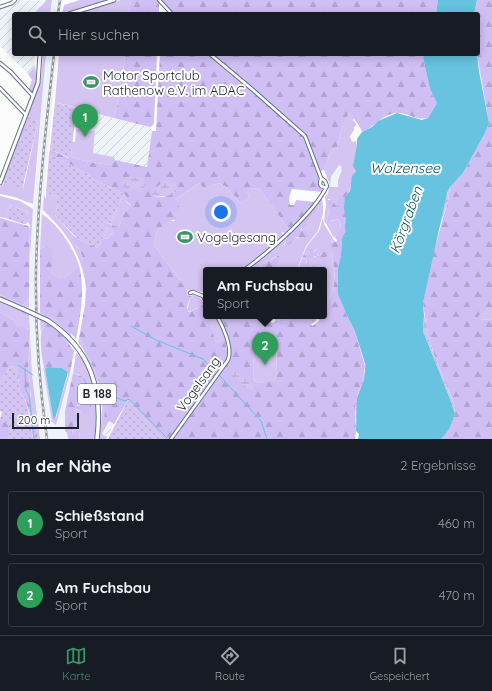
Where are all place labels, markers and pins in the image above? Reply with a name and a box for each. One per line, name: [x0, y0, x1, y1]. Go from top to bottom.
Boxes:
place label: Motor Sportclub Rathenow e.V. im ADAC: [103, 67, 245, 98]
sports icon: Motor Sportclub Rathenow e.V. im ADAC: [82, 73, 100, 91]
pin: 1: [72, 104, 98, 137]
sports icon: Vogelgesang: [176, 228, 194, 246]
place label: Vogelgesang: [197, 229, 276, 245]
pin: 2: [252, 332, 278, 365]

